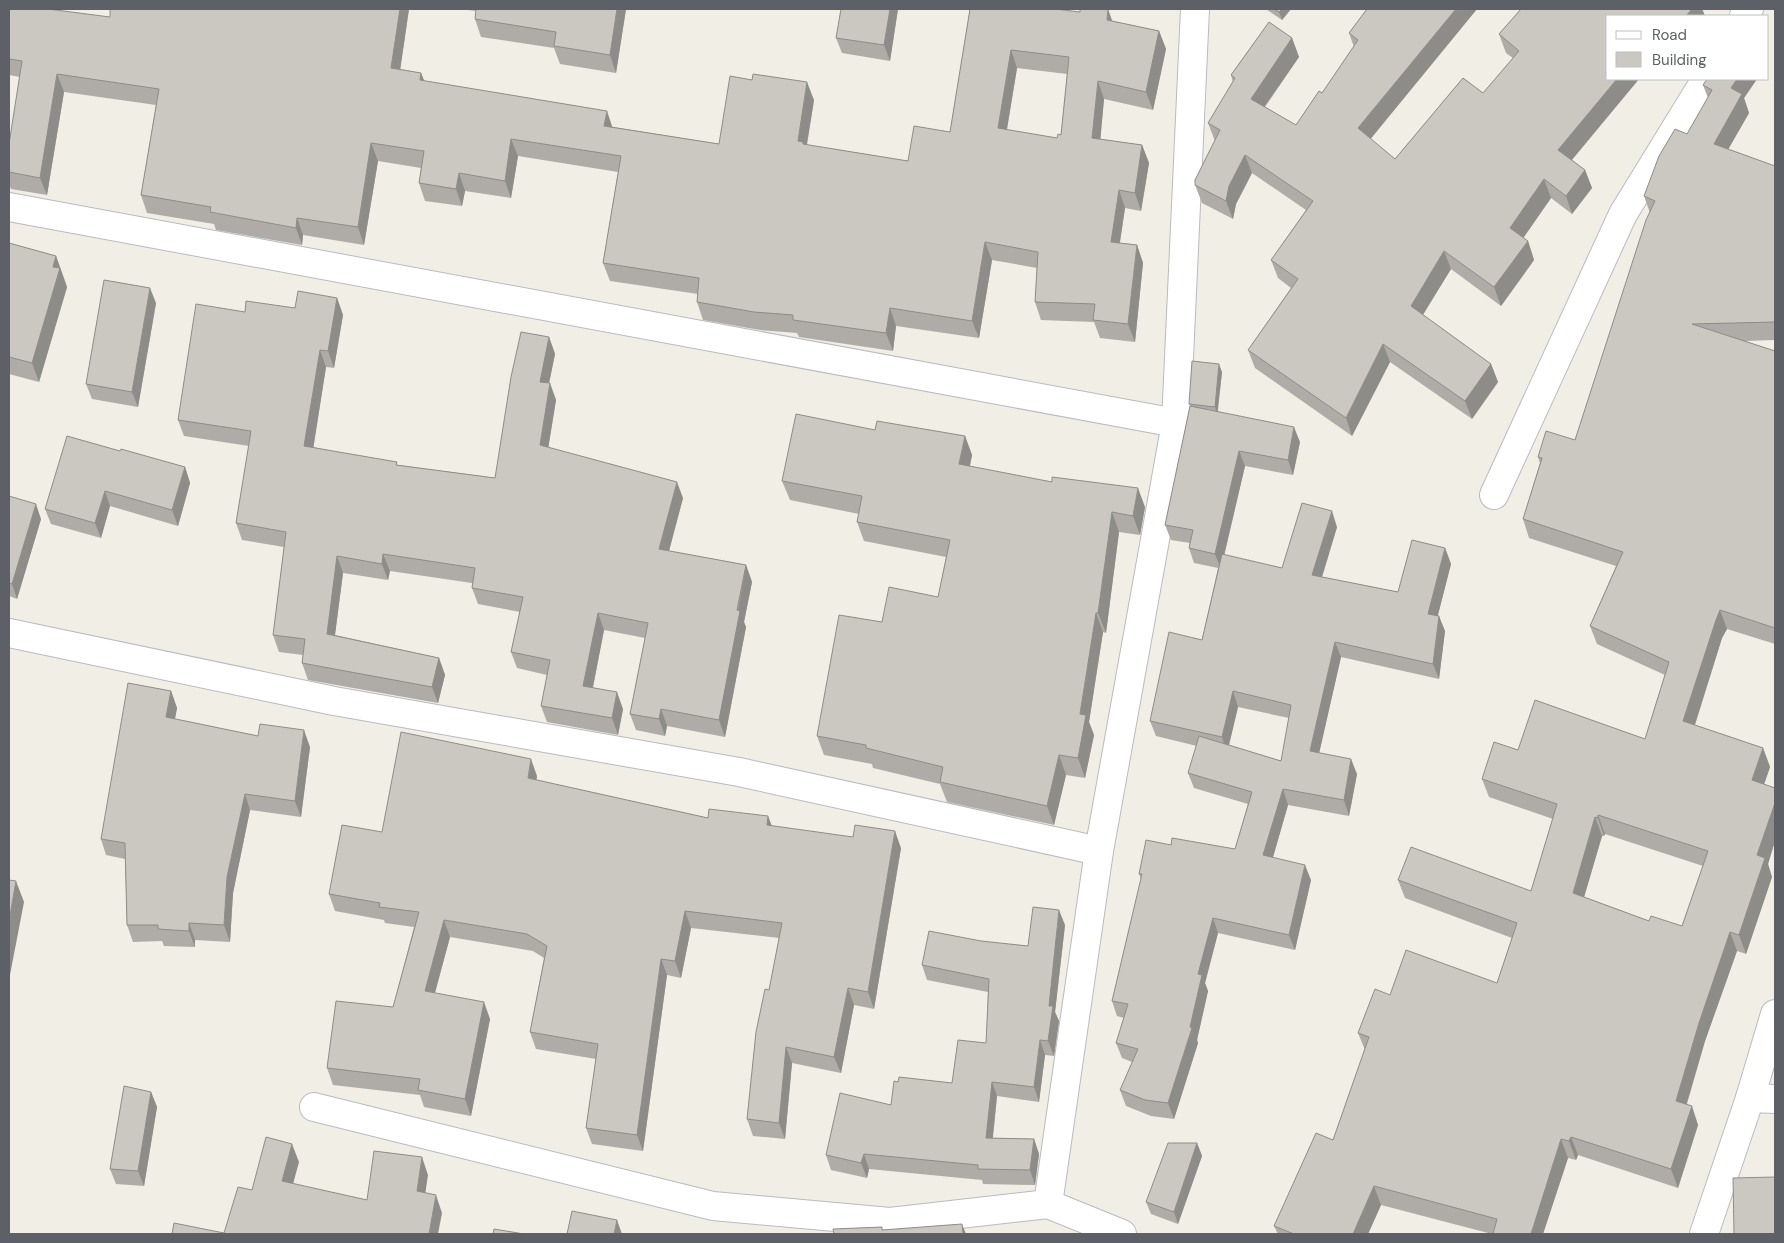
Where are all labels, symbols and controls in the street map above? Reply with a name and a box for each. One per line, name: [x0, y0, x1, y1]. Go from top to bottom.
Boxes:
legend: [1606, 15, 1769, 80]
text: Road: [1652, 25, 1687, 45]
text: Building: [1652, 50, 1707, 70]

